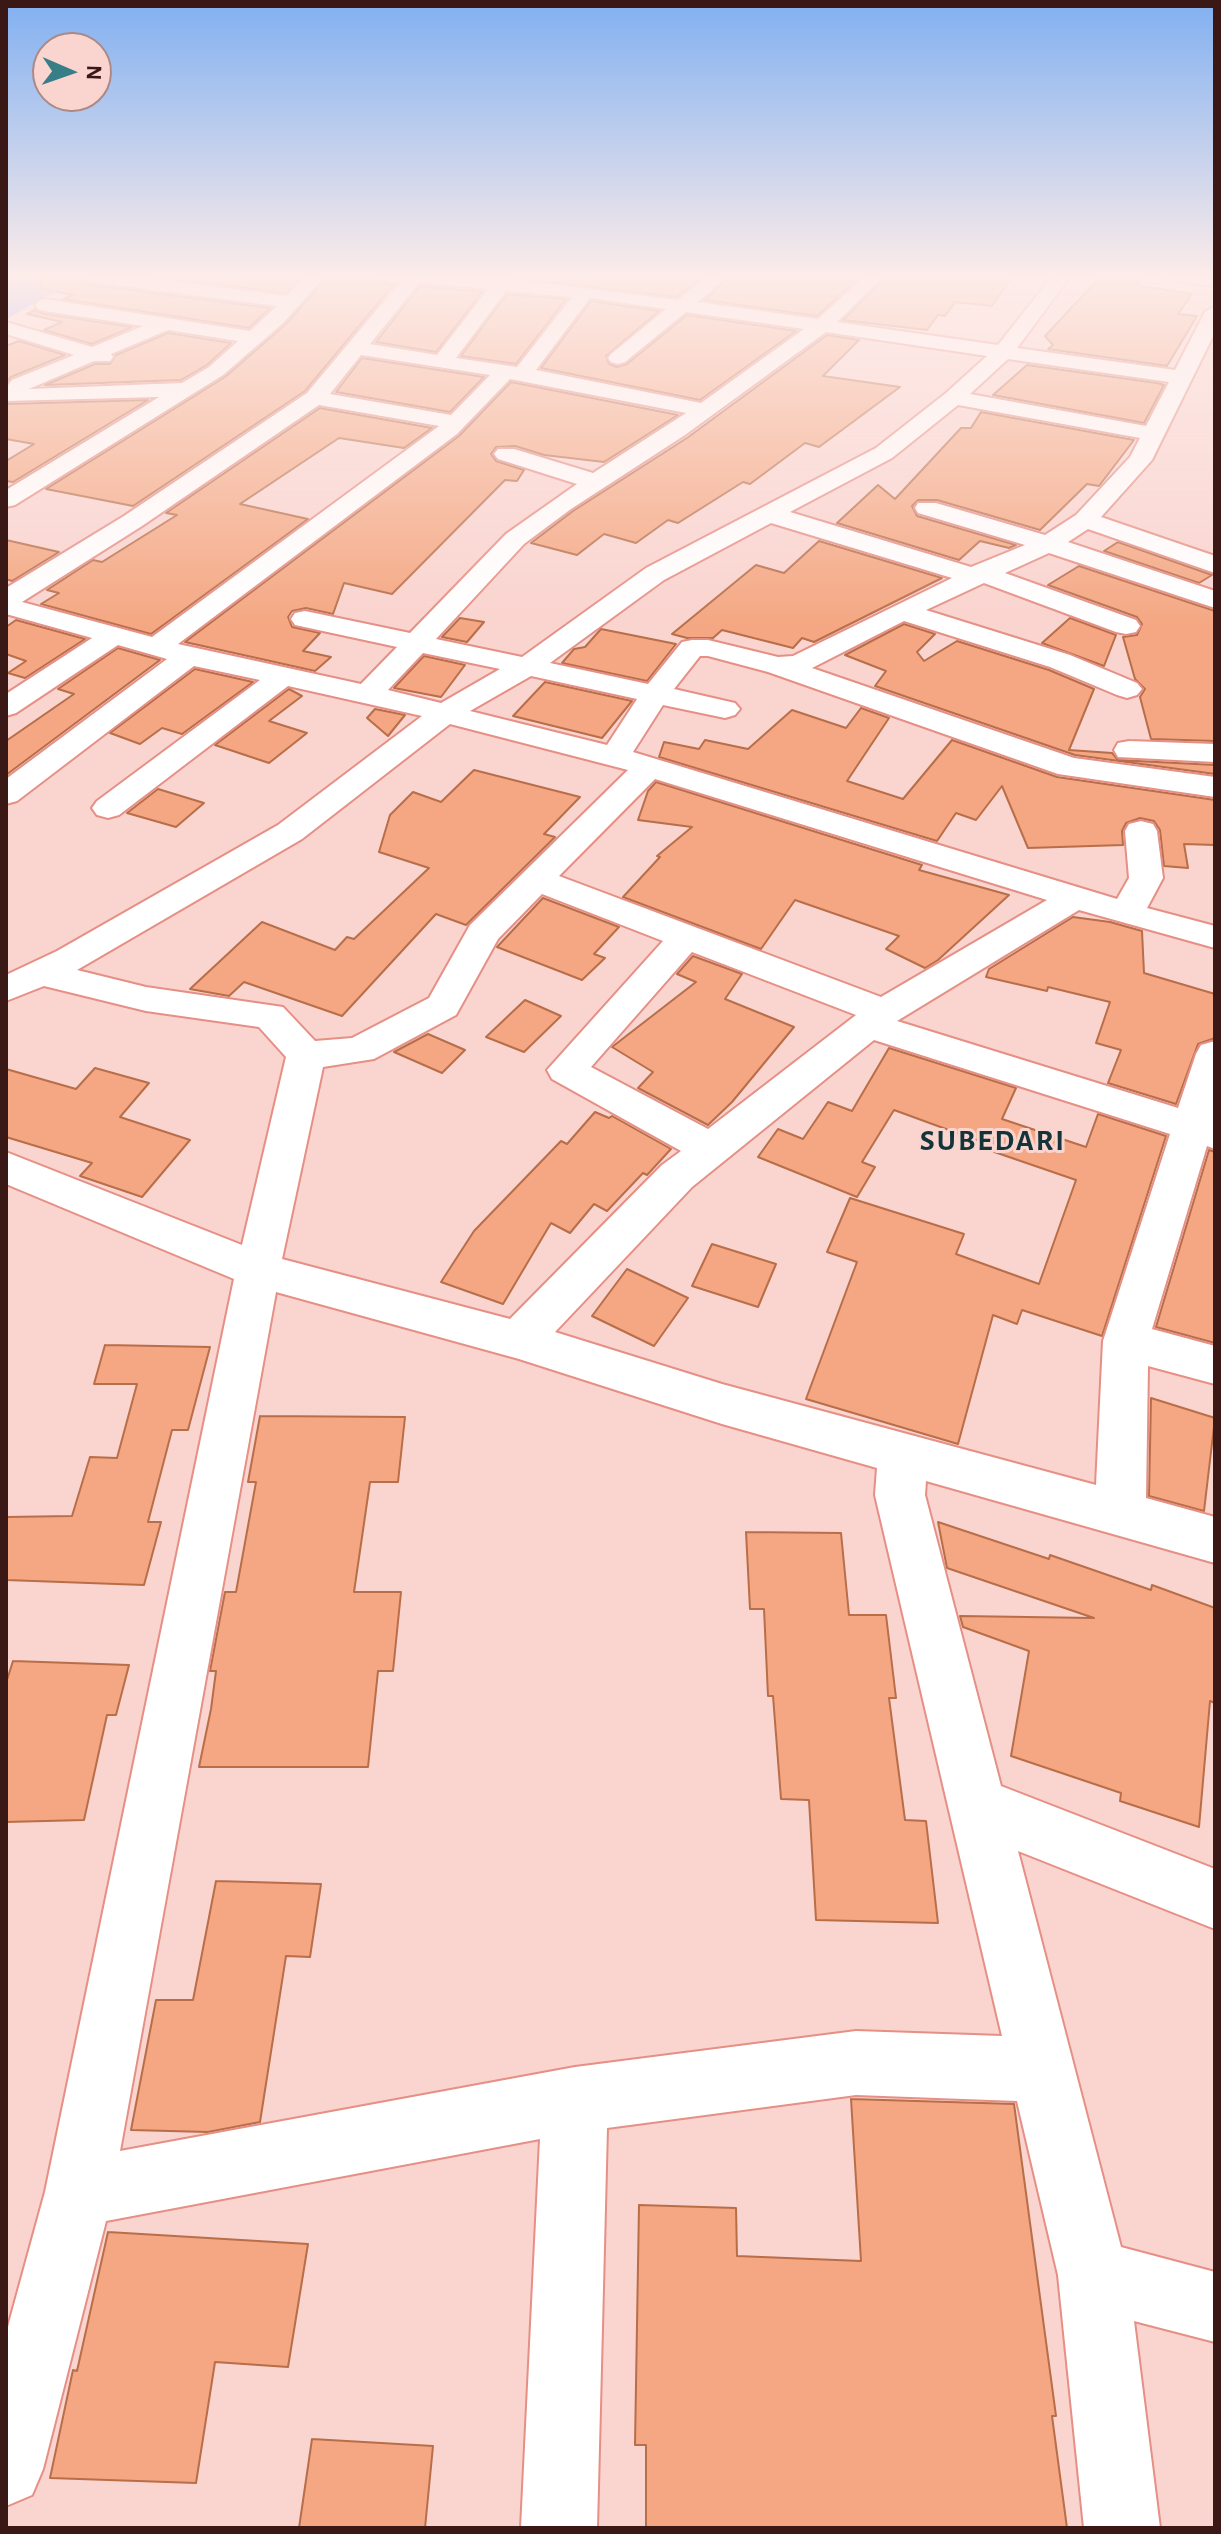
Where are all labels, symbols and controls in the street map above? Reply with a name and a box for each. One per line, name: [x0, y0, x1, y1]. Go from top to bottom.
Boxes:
north arrow: [32, 32, 112, 112]
text: N: [83, 65, 105, 81]
district label: SUBEDARI: [920, 1123, 1066, 1159]

